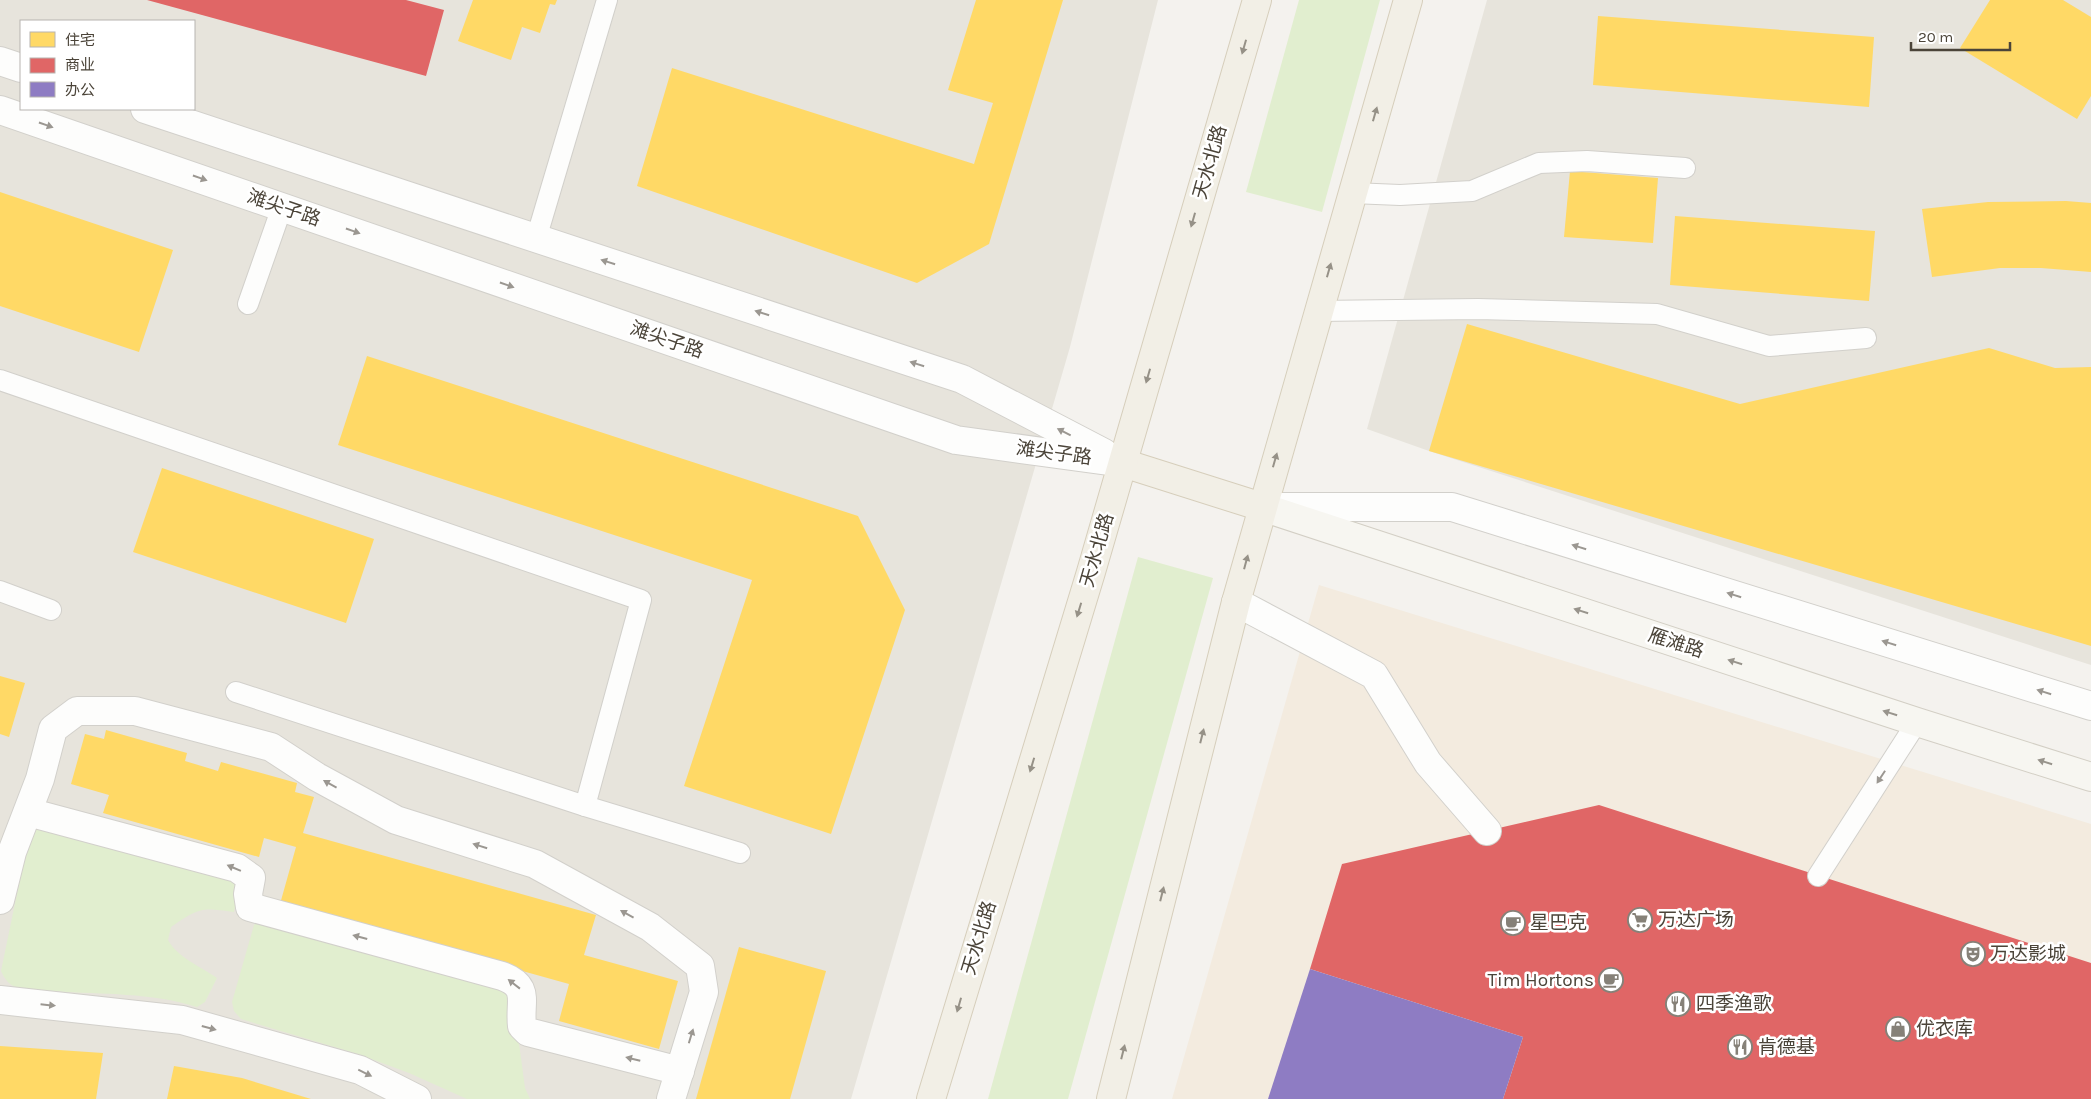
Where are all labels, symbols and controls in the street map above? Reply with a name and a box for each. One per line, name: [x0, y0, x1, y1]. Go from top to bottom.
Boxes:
legend: [20, 20, 195, 110]
scale bar: [1911, 20, 2010, 52]
text: 20 m: [1918, 28, 1953, 46]
text: 住宅: [65, 31, 95, 49]
one-way arrow: [1239, 39, 1247, 54]
text: 商业: [65, 56, 95, 74]
text: 办公: [65, 81, 95, 99]
one-way arrow: [1371, 106, 1379, 121]
one-way arrow: [39, 122, 54, 130]
street label: 天水北路: [1189, 122, 1231, 202]
one-way arrow: [192, 175, 207, 183]
street label: 滩尖子路: [244, 185, 324, 231]
one-way arrow: [1189, 212, 1197, 227]
one-way arrow: [346, 228, 361, 236]
one-way arrow: [600, 258, 615, 266]
one-way arrow: [1326, 262, 1334, 277]
one-way arrow: [500, 281, 515, 289]
one-way arrow: [755, 309, 770, 317]
street label: 滩尖子路: [627, 317, 707, 363]
one-way arrow: [909, 360, 924, 368]
one-way arrow: [1143, 368, 1151, 383]
one-way arrow: [1057, 428, 1071, 436]
street label: 滩尖子路: [1015, 437, 1093, 469]
one-way arrow: [1271, 452, 1279, 467]
street label: 天水北路: [1076, 510, 1118, 590]
one-way arrow: [1571, 542, 1586, 550]
one-way arrow: [1243, 555, 1251, 570]
one-way arrow: [1726, 591, 1741, 599]
one-way arrow: [1075, 603, 1083, 618]
one-way arrow: [1573, 607, 1588, 615]
street label: 雁滩路: [1645, 624, 1707, 662]
one-way arrow: [1882, 639, 1897, 647]
one-way arrow: [1728, 658, 1743, 665]
one-way arrow: [2037, 687, 2052, 695]
one-way arrow: [1882, 708, 1897, 716]
one-way arrow: [1198, 729, 1206, 744]
one-way arrow: [2037, 757, 2052, 765]
one-way arrow: [1027, 758, 1035, 773]
one-way arrow: [1876, 771, 1886, 784]
one-way arrow: [323, 780, 338, 788]
one-way arrow: [472, 842, 487, 850]
one-way arrow: [227, 864, 242, 872]
one-way arrow: [1158, 887, 1166, 902]
street label: 天水北路: [957, 898, 1001, 978]
supermarket icon: 万达广场: [1627, 907, 1653, 933]
one-way arrow: [620, 909, 633, 918]
place label: 万达广场: [1658, 909, 1734, 931]
cafe icon: 星巴克: [1500, 910, 1526, 936]
place label: 星巴克: [1530, 912, 1587, 934]
one-way arrow: [352, 933, 367, 941]
theatre icon: 万达影城: [1960, 941, 1986, 967]
place label: 万达影城: [1990, 943, 2066, 965]
cafe icon: Tim Hortons: [1598, 967, 1624, 993]
place label: Tim Hortons: [1488, 969, 1594, 991]
one-way arrow: [508, 978, 521, 989]
restaurant icon: 四季渔歌: [1665, 991, 1691, 1017]
place label: 四季渔歌: [1696, 993, 1772, 1015]
one-way arrow: [954, 997, 962, 1012]
one-way arrow: [41, 1001, 57, 1009]
shop icon: 优衣库: [1885, 1016, 1911, 1042]
place label: 优衣库: [1916, 1018, 1973, 1040]
one-way arrow: [202, 1024, 217, 1032]
one-way arrow: [687, 1028, 695, 1043]
restaurant icon: 肯德基: [1727, 1034, 1753, 1060]
place label: 肯德基: [1758, 1036, 1815, 1058]
one-way arrow: [1119, 1044, 1127, 1059]
one-way arrow: [625, 1055, 640, 1063]
one-way arrow: [358, 1069, 372, 1077]

